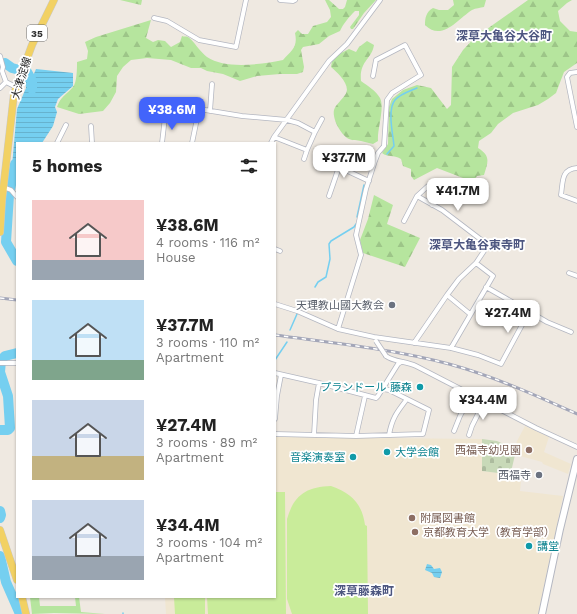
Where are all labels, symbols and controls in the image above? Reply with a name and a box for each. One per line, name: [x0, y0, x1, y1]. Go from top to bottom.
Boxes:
road number: 35: [27, 25, 47, 41]
district label: 深草大亀谷大谷町: [456, 29, 552, 43]
street label: 大津淀線: [9, 55, 34, 101]
pin: ¥38.6M: [139, 97, 205, 131]
text: ¥38.6M: [148, 102, 196, 117]
pin: ¥37.7M: [311, 145, 377, 179]
text: ¥37.7M: [322, 150, 366, 165]
icon: filters: [238, 155, 260, 177]
text: 5 homes: [32, 156, 102, 176]
pin: ¥41.7M: [425, 178, 491, 212]
text: ¥41.7M: [436, 183, 480, 198]
text: ¥38.6M: [156, 215, 219, 235]
icon: home: [64, 216, 112, 264]
text: 4 rooms · 116 m²: [156, 235, 259, 250]
district label: 深草大亀谷東寺町: [429, 238, 525, 252]
text: House: [156, 250, 196, 265]
place label: 天理教山國大教会: [296, 299, 384, 312]
marker: 天理教山國大教会: [387, 300, 397, 310]
pin: ¥27.4M: [475, 300, 541, 334]
text: ¥27.4M: [485, 305, 531, 320]
text: ¥37.7M: [156, 315, 214, 335]
icon: home: [64, 316, 112, 364]
text: 3 rooms · 110 m²: [156, 335, 259, 350]
text: Apartment: [156, 350, 224, 365]
place label: プランドール 藤森: [320, 381, 412, 394]
marker: プランドール 藤森: [415, 382, 425, 392]
pin: ¥34.4M: [450, 387, 516, 421]
text: ¥34.4M: [459, 392, 507, 407]
text: ¥27.4M: [156, 415, 217, 435]
icon: home: [64, 416, 112, 464]
text: 3 rooms · 89 m²: [156, 435, 257, 450]
place label: 西福寺幼児園: [455, 444, 521, 457]
marker: 西福寺幼児園: [524, 445, 534, 455]
place label: 大学会館: [395, 446, 439, 459]
marker: 大学会館: [382, 447, 392, 457]
text: Apartment: [156, 450, 224, 465]
place label: 音楽演奏室: [290, 451, 345, 464]
marker: 音楽演奏室: [348, 452, 358, 462]
place label: 西福寺: [498, 469, 531, 482]
marker: 西福寺: [534, 470, 544, 480]
place label: 附属図書館: [420, 512, 475, 525]
marker: 附属図書館: [407, 513, 417, 523]
text: ¥34.4M: [156, 515, 220, 535]
icon: home: [64, 516, 112, 564]
place label: 京都教育大学（教育学部）: [423, 526, 555, 539]
marker: 京都教育大学（教育学部）: [410, 527, 420, 537]
text: 3 rooms · 104 m²: [156, 535, 262, 550]
place label: 講堂: [537, 540, 559, 553]
marker: 講堂: [524, 541, 534, 551]
text: Apartment: [156, 550, 224, 565]
district label: 深草藤森町: [334, 584, 394, 598]

